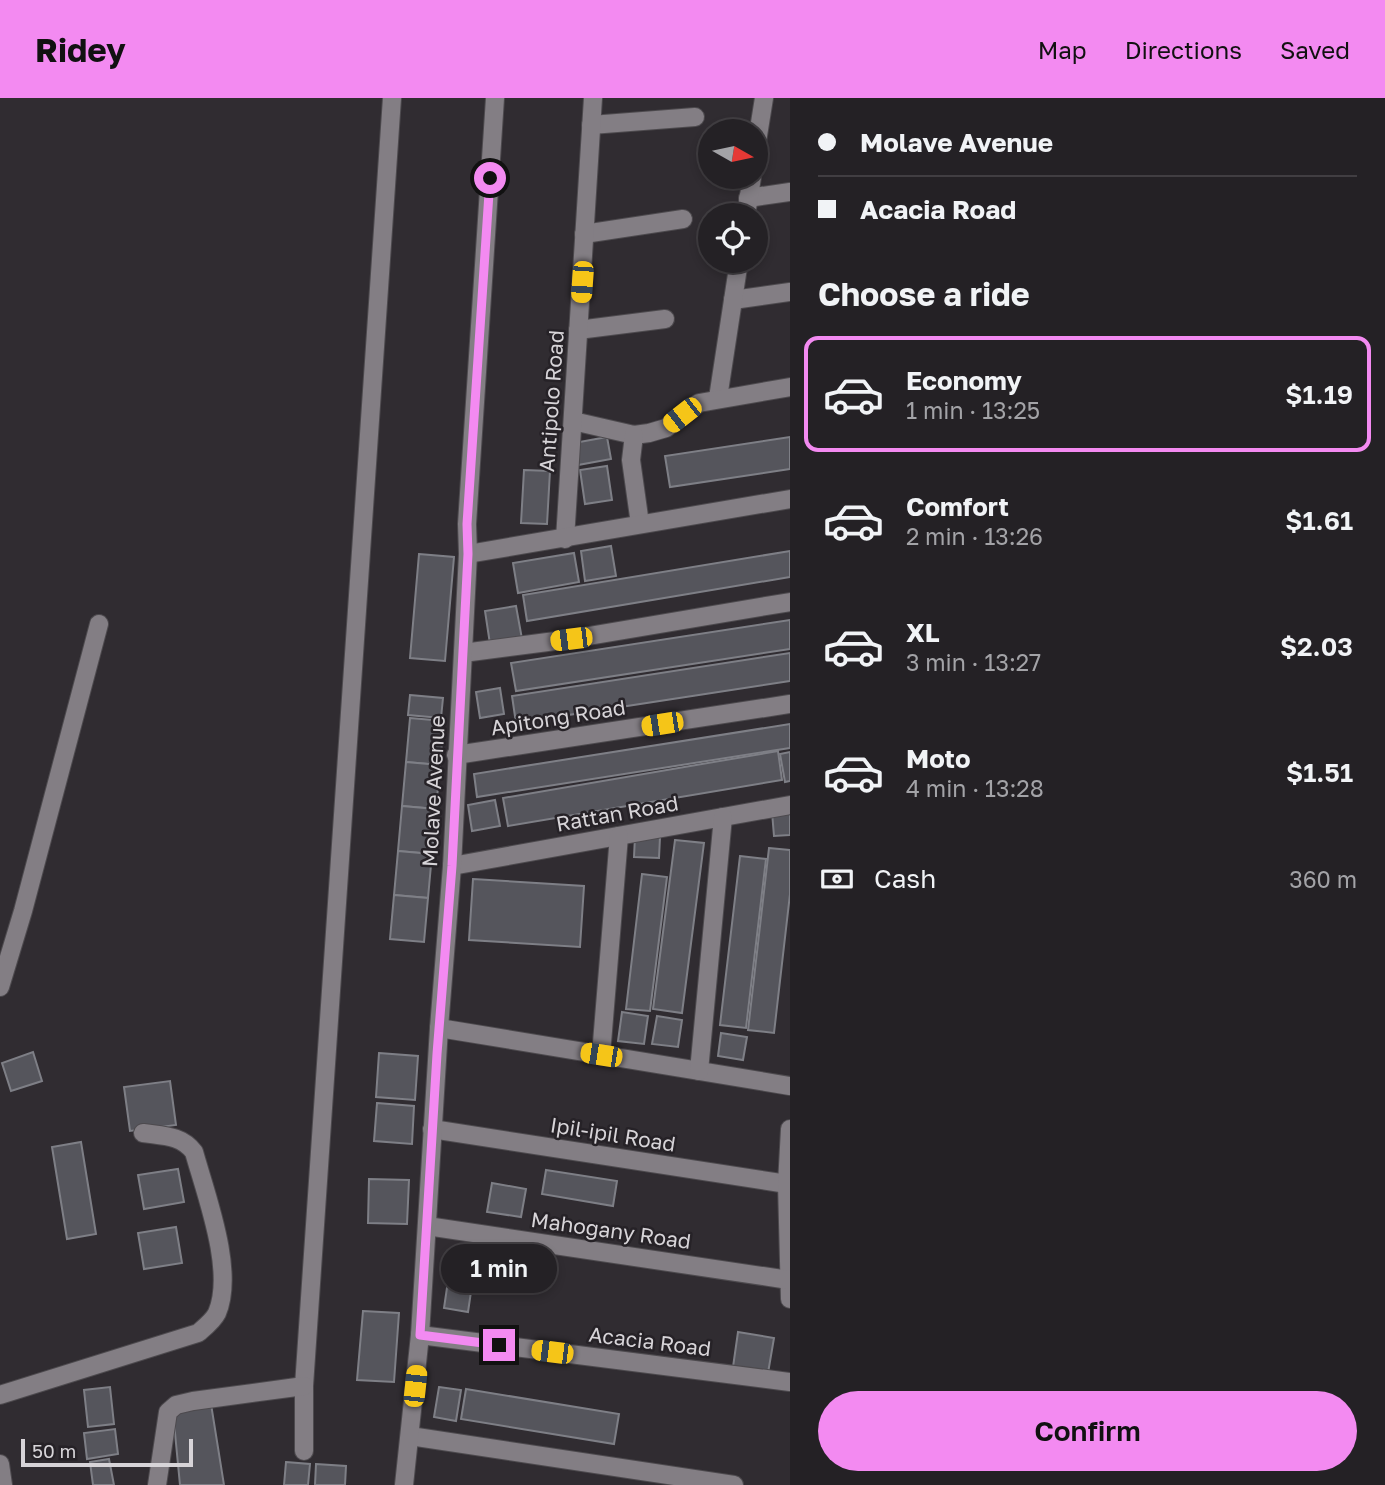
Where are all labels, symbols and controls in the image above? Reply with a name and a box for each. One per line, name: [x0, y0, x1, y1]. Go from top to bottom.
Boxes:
text: Ridey: [35, 30, 126, 69]
text: Map: [1038, 35, 1087, 64]
text: Directions: [1125, 35, 1242, 64]
text: Saved: [1280, 35, 1350, 64]
north arrow: [698, 119, 768, 189]
map controls: [698, 119, 768, 273]
text: Molave Avenue: [860, 127, 1053, 158]
route start: [474, 162, 506, 194]
text: Acacia Road: [860, 194, 1016, 225]
button: locate: [698, 203, 768, 273]
car: [571, 260, 594, 304]
text: Choose a ride: [818, 275, 1030, 313]
street label: Antipolo Road: [533, 329, 569, 473]
icon: car: [822, 363, 885, 426]
text: Economy: [906, 365, 1022, 396]
text: $1.19: [1285, 379, 1353, 410]
car: [659, 394, 706, 436]
text: 1 min · 13:25: [906, 396, 1040, 424]
icon: car: [822, 489, 885, 552]
text: Comfort: [906, 491, 1009, 522]
text: $1.61: [1285, 505, 1353, 536]
text: 2 min · 13:26: [906, 522, 1043, 550]
icon: car: [822, 615, 885, 678]
text: XL: [906, 617, 940, 648]
car: [549, 626, 594, 652]
text: $2.03: [1280, 631, 1353, 662]
text: 3 min · 13:27: [906, 648, 1041, 676]
street label: Apitong Road: [489, 694, 627, 740]
car: [640, 710, 685, 738]
street label: Molave Avenue: [416, 715, 450, 867]
icon: car: [822, 741, 885, 804]
text: Moto: [906, 743, 971, 774]
text: $1.51: [1286, 757, 1353, 788]
text: 4 min · 13:28: [906, 774, 1044, 802]
street label: Rattan Road: [554, 789, 680, 837]
icon: cash: [818, 860, 856, 898]
text: Cash: [874, 863, 936, 894]
text: 360 m: [1289, 865, 1357, 893]
car: [579, 1041, 624, 1069]
street label: Ipil-ipil Road: [548, 1111, 678, 1157]
street label: Mahogany Road: [529, 1206, 693, 1254]
callout: 1 min: [441, 1244, 557, 1292]
text: 1 min: [470, 1254, 528, 1282]
street label: Acacia Road: [587, 1321, 713, 1361]
route end: [483, 1329, 515, 1361]
car: [530, 1339, 575, 1365]
car: [403, 1364, 428, 1408]
button: Confirm: [818, 1391, 1357, 1471]
scale bar: [21, 1436, 192, 1468]
text: 50 m: [32, 1439, 76, 1462]

